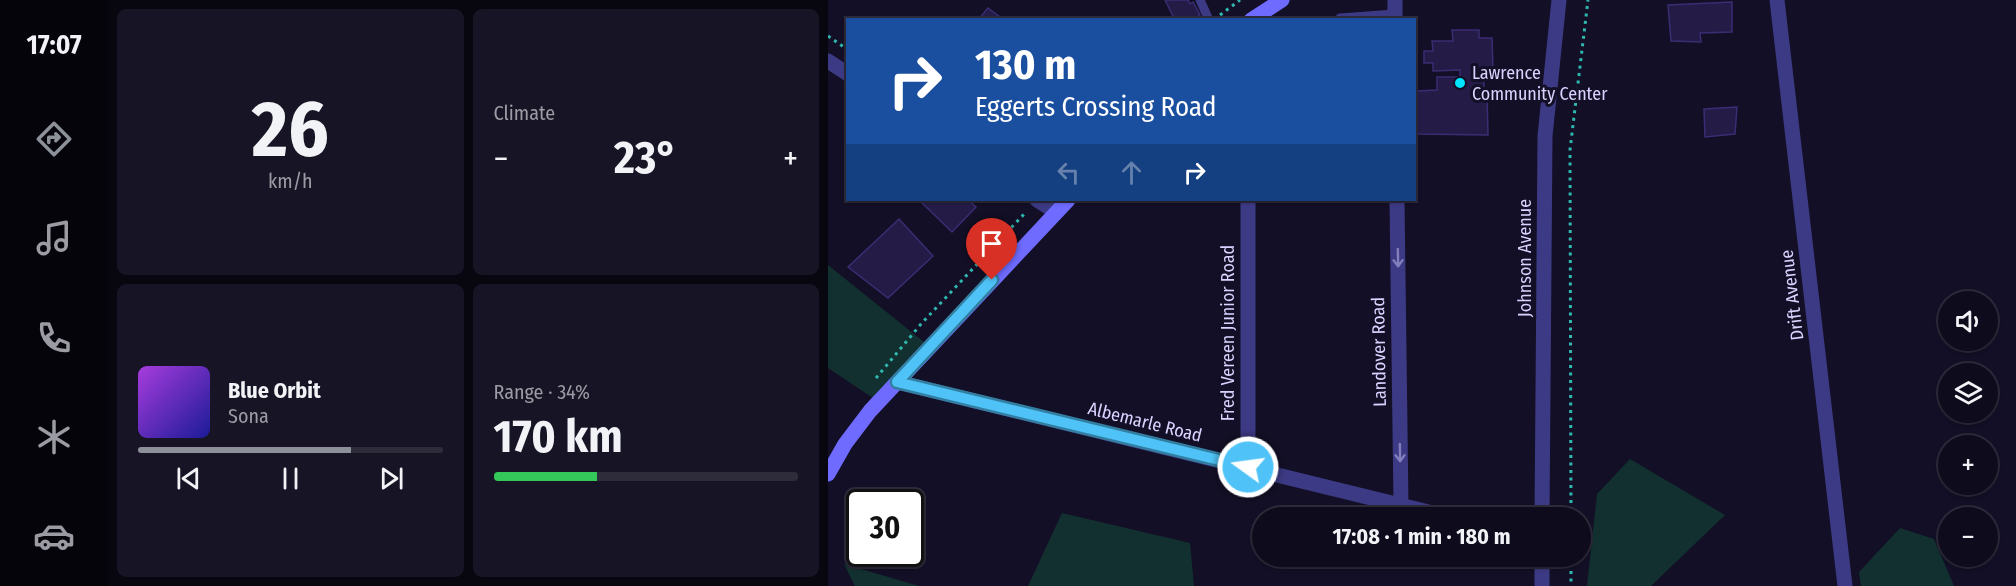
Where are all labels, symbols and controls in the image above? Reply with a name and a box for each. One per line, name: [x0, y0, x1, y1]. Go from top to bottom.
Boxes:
text: 17:07: [27, 29, 81, 61]
text: 130 m: [975, 40, 1076, 90]
icon: right: [876, 42, 954, 120]
place label: Lawrence Community Center: [1472, 62, 1608, 105]
marker: Lawrence Community Center: [1453, 76, 1467, 90]
text: 26: [252, 83, 329, 177]
text: Eggerts Crossing Road: [975, 91, 1217, 123]
text: Climate: [494, 101, 555, 125]
icon: directions: [33, 118, 75, 160]
text: 23°: [614, 131, 677, 185]
text: −: [494, 139, 508, 179]
text: +: [783, 139, 798, 179]
icon: left: [1052, 156, 1085, 189]
icon: ahead: [1115, 156, 1148, 189]
icon: right: [1178, 156, 1211, 189]
text: km/h: [268, 169, 313, 193]
street label: Johnson Avenue: [1514, 199, 1536, 317]
icon: music: [33, 217, 75, 259]
pin: [966, 218, 1017, 280]
icon: arrive: [975, 227, 1008, 260]
street label: Fred Vereen Junior Road: [1217, 245, 1239, 421]
one-way arrow: [1392, 247, 1404, 267]
street label: Drift Avenue: [1776, 248, 1808, 342]
map controls: [1938, 291, 1998, 567]
button: sound: [1938, 291, 1998, 351]
street label: Landover Road: [1367, 297, 1391, 407]
icon: phone: [33, 317, 75, 359]
button: layers: [1938, 363, 1998, 423]
text: Blue Orbit: [228, 377, 321, 404]
text: Range · 34%: [494, 380, 590, 404]
street label: Albemarle Road: [1086, 397, 1204, 447]
text: Sona: [228, 404, 269, 428]
text: 170 km: [494, 410, 622, 464]
icon: climate: [33, 416, 75, 458]
position arrow: [1216, 435, 1280, 499]
button: +: [1938, 435, 1998, 495]
one-way arrow: [1394, 442, 1406, 462]
icon: previous: [172, 462, 205, 495]
icon: pause: [274, 462, 307, 495]
icon: next: [375, 462, 408, 495]
speed limit sign: 30: [846, 489, 924, 567]
button: −: [1938, 507, 1998, 567]
icon: car: [33, 515, 75, 557]
text: 17:08 · 1 min · 180 m: [1333, 523, 1510, 550]

